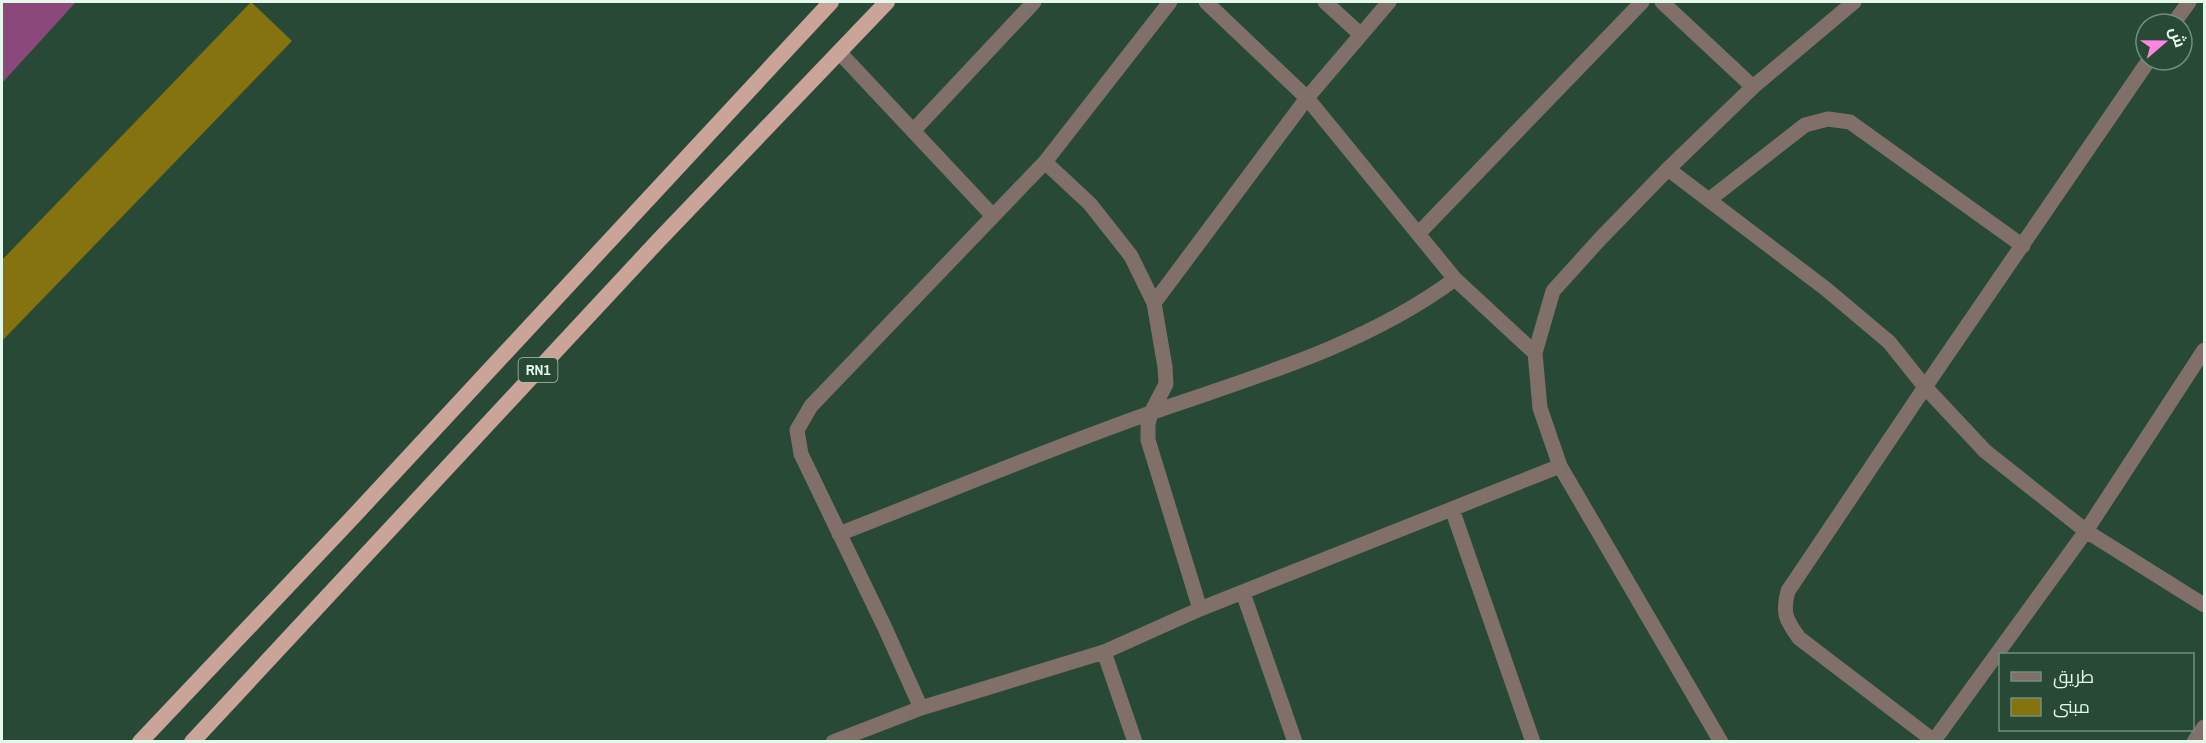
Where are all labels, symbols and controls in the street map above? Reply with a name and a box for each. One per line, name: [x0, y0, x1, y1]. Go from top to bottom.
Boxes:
north arrow: [2134, 12, 2194, 72]
text: ش: [2164, 23, 2192, 50]
road number: RN1: [518, 358, 558, 382]
legend: [1999, 653, 2194, 731]
text: طريق: [2053, 664, 2094, 689]
text: مبنى: [2053, 694, 2090, 719]

